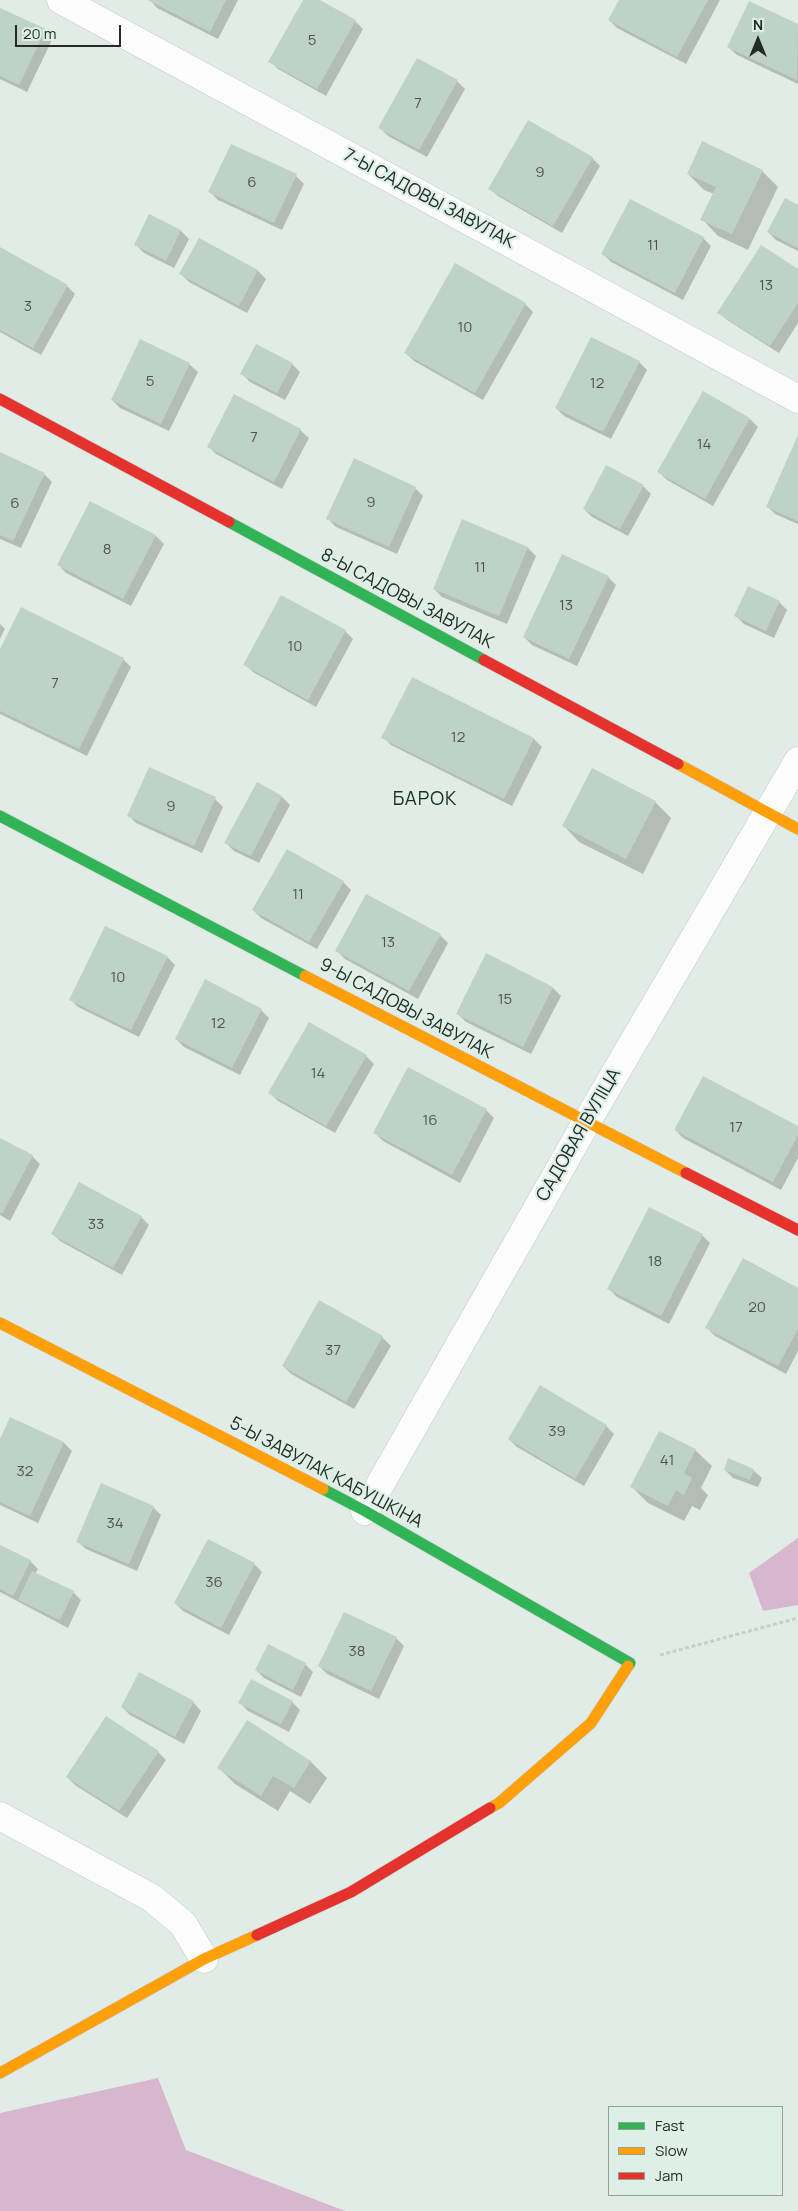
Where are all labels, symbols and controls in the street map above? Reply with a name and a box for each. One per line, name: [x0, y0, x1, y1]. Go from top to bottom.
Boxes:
scale bar: [18, 15, 124, 47]
north arrow: [733, 15, 783, 65]
text: N: [753, 15, 763, 34]
text: 20 m: [23, 23, 56, 44]
house number: 5: [308, 32, 316, 50]
house number: 7: [414, 95, 422, 113]
street label: 7-Ы САДОВЫ ЗАВУЛАК: [340, 145, 518, 253]
house number: 9: [535, 164, 545, 182]
house number: 6: [247, 174, 257, 192]
house number: 11: [647, 237, 659, 255]
house number: 13: [759, 277, 773, 295]
house number: 3: [24, 298, 32, 316]
house number: 10: [458, 319, 472, 337]
house number: 5: [146, 373, 154, 391]
house number: 12: [590, 375, 604, 393]
house number: 7: [250, 429, 258, 447]
house number: 14: [697, 436, 711, 454]
house number: 9: [366, 494, 376, 512]
house number: 6: [10, 495, 20, 513]
house number: 8: [103, 541, 111, 559]
street label: 8-Ы САДОВЫ ЗАВУЛАК: [317, 544, 497, 654]
house number: 11: [474, 559, 486, 577]
house number: 13: [559, 597, 573, 615]
house number: 10: [288, 638, 302, 656]
house number: 7: [51, 675, 59, 693]
house number: 12: [451, 729, 465, 747]
district label: БАРОК: [392, 789, 458, 811]
house number: 9: [166, 798, 176, 816]
house number: 11: [292, 886, 304, 904]
house number: 13: [381, 934, 395, 952]
street label: 9-Ы САДОВЫ ЗАВУЛАК: [316, 954, 496, 1064]
house number: 10: [111, 969, 125, 987]
house number: 15: [498, 991, 512, 1009]
house number: 12: [211, 1015, 225, 1033]
house number: 14: [311, 1065, 325, 1083]
street label: САДОВАЯ ВУЛІЦА: [532, 1065, 626, 1205]
house number: 16: [422, 1112, 438, 1130]
house number: 17: [729, 1119, 743, 1137]
house number: 33: [88, 1216, 104, 1234]
house number: 18: [648, 1253, 662, 1271]
house number: 20: [748, 1299, 766, 1317]
house number: 37: [325, 1342, 341, 1360]
street label: 5-Ы ЗАВУЛАК КАБУШКІНА: [226, 1413, 426, 1533]
house number: 39: [548, 1423, 566, 1441]
house number: 41: [660, 1452, 674, 1470]
house number: 32: [17, 1463, 33, 1481]
house number: 34: [106, 1515, 124, 1533]
house number: 36: [205, 1574, 223, 1592]
house number: 38: [348, 1643, 366, 1661]
legend: [608, 2106, 783, 2196]
text: Fast: [655, 2115, 684, 2136]
text: Slow: [655, 2140, 688, 2161]
text: Jam: [655, 2165, 683, 2186]

